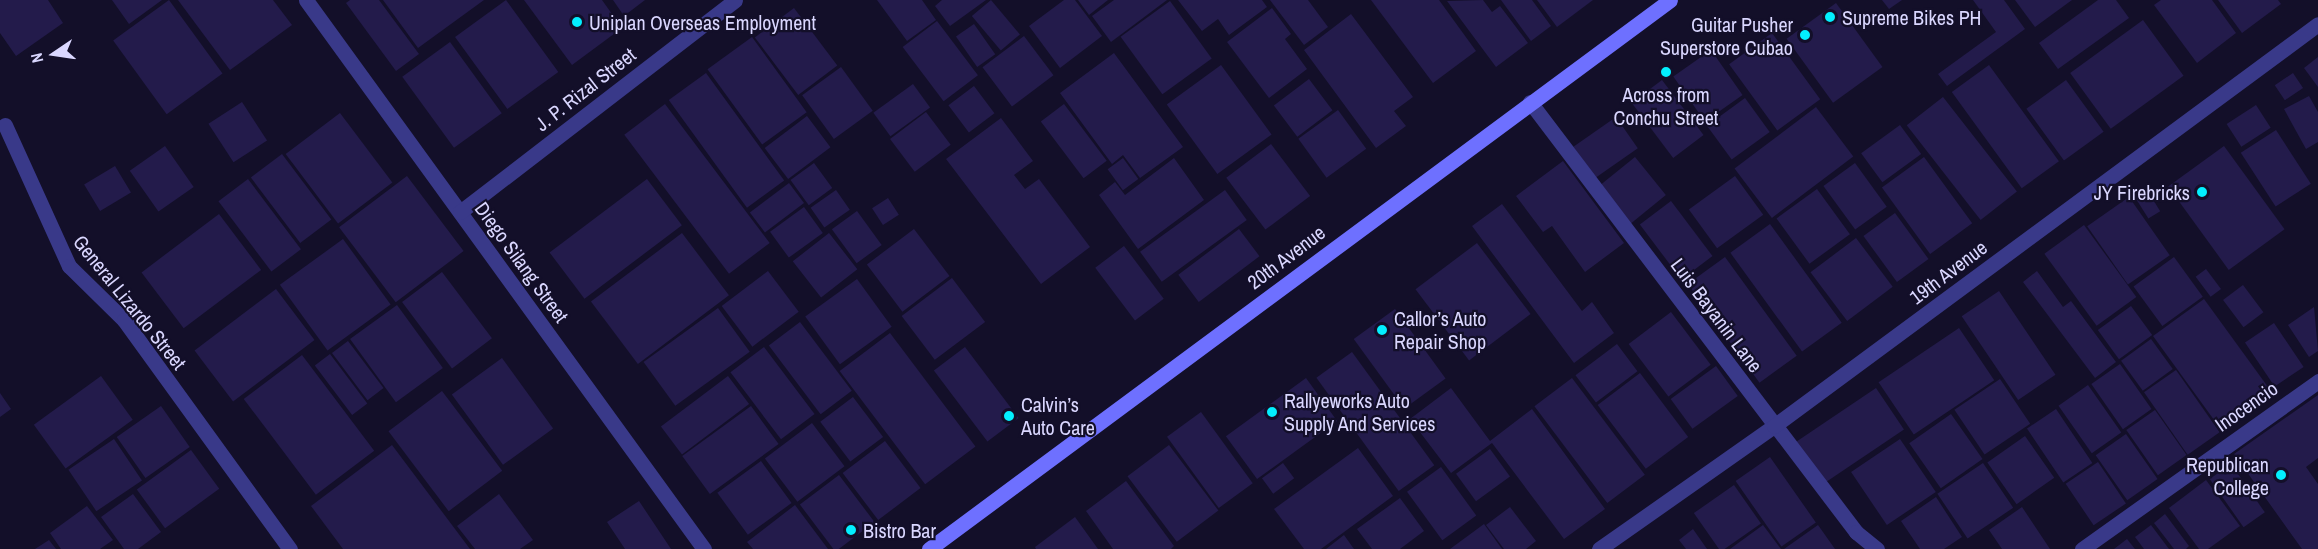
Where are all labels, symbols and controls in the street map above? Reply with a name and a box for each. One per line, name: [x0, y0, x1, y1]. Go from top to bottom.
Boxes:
place label: Supreme Bikes PH: [1842, 5, 1981, 29]
place label: Uniplan Overseas Employment: [589, 10, 816, 34]
marker: Supreme Bikes PH: [1823, 10, 1837, 24]
place label: Guitar Pusher Superstore Cubao: [1660, 12, 1793, 59]
marker: Uniplan Overseas Employment: [570, 15, 584, 29]
north arrow: [24, 24, 84, 84]
marker: Guitar Pusher Superstore Cubao: [1798, 28, 1812, 42]
street label: J. P. Rizal Street: [530, 42, 640, 136]
text: N: [25, 51, 48, 65]
marker: Across from Conchu Street: [1659, 65, 1673, 79]
place label: Across from Conchu Street: [1614, 82, 1718, 129]
place label: JY Firebricks: [2093, 180, 2190, 204]
marker: JY Firebricks: [2195, 185, 2209, 199]
street label: Diego Silang Street: [470, 197, 574, 327]
street label: 20th Avenue: [1242, 220, 1330, 294]
street label: General Lizardo Street: [68, 230, 192, 374]
street label: 19th Avenue: [1904, 235, 1992, 309]
street label: Luis Bayanin Lane: [1666, 253, 1768, 377]
place label: Callor’s Auto Repair Shop: [1394, 306, 1487, 353]
marker: Callor’s Auto Repair Shop: [1375, 323, 1389, 337]
street label: Inocencio: [2210, 376, 2282, 436]
place label: Rallyeworks Auto Supply And Services: [1284, 388, 1436, 435]
place label: Calvin’s Auto Care: [1021, 392, 1095, 439]
marker: Rallyeworks Auto Supply And Services: [1265, 405, 1279, 419]
marker: Calvin’s Auto Care: [1002, 409, 1016, 423]
place label: Republican College: [2186, 452, 2269, 499]
marker: Republican College: [2274, 468, 2288, 482]
place label: Bistro Bar: [863, 518, 936, 542]
marker: Bistro Bar: [844, 523, 858, 537]

